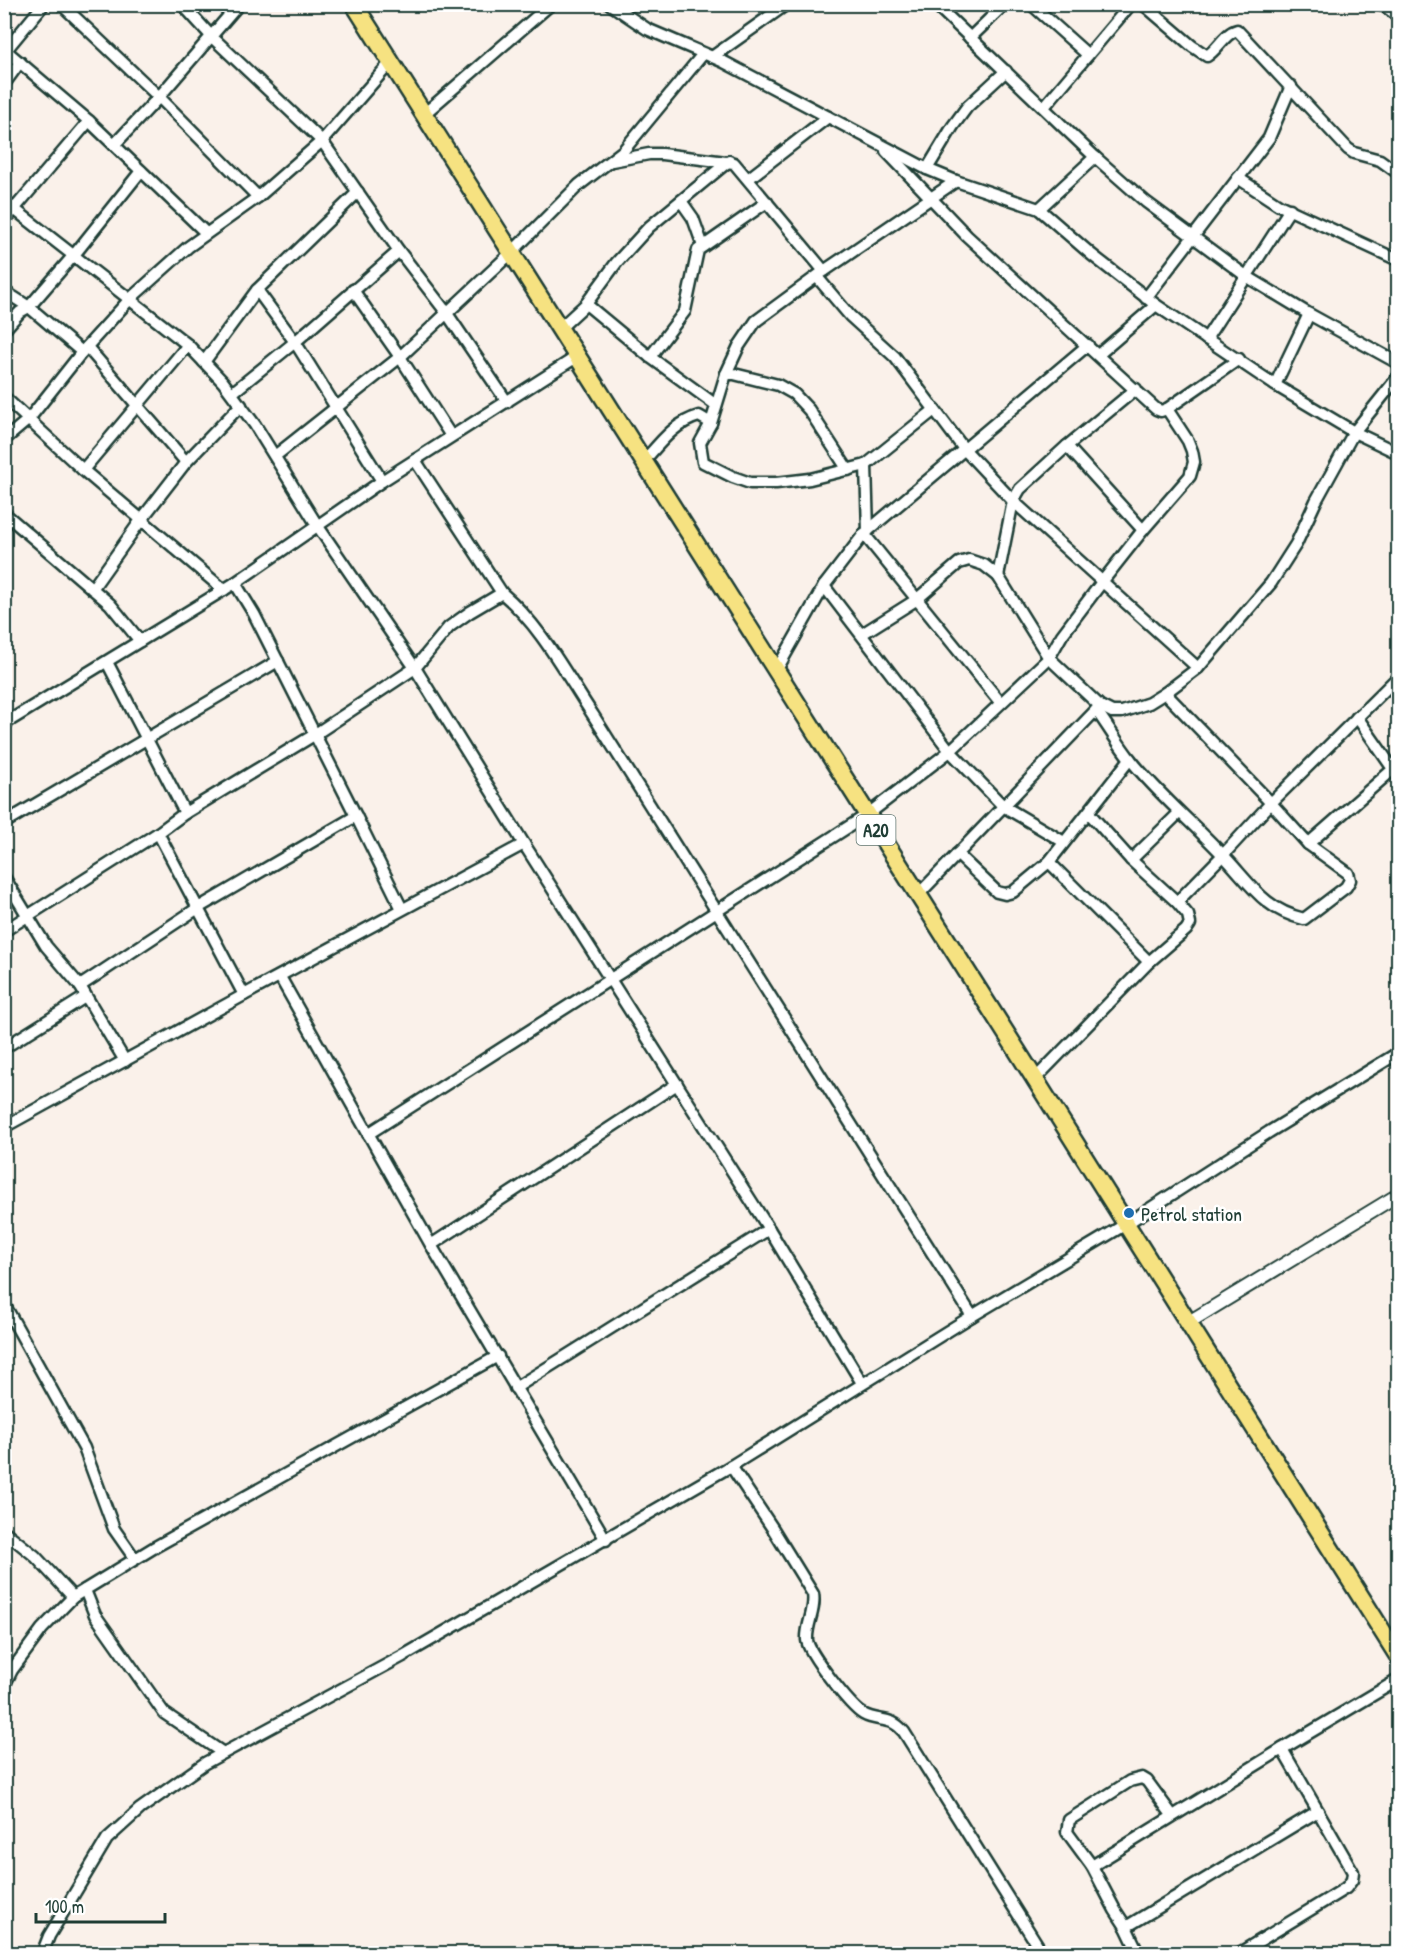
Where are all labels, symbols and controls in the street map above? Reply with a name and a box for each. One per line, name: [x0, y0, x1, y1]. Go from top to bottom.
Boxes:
road number: A20: [856, 815, 896, 845]
place label: Petrol station: [1141, 1200, 1242, 1227]
marker: Petrol station: [1122, 1206, 1136, 1220]
scale bar: [36, 1886, 165, 1924]
text: 100 m: [45, 1894, 84, 1919]

